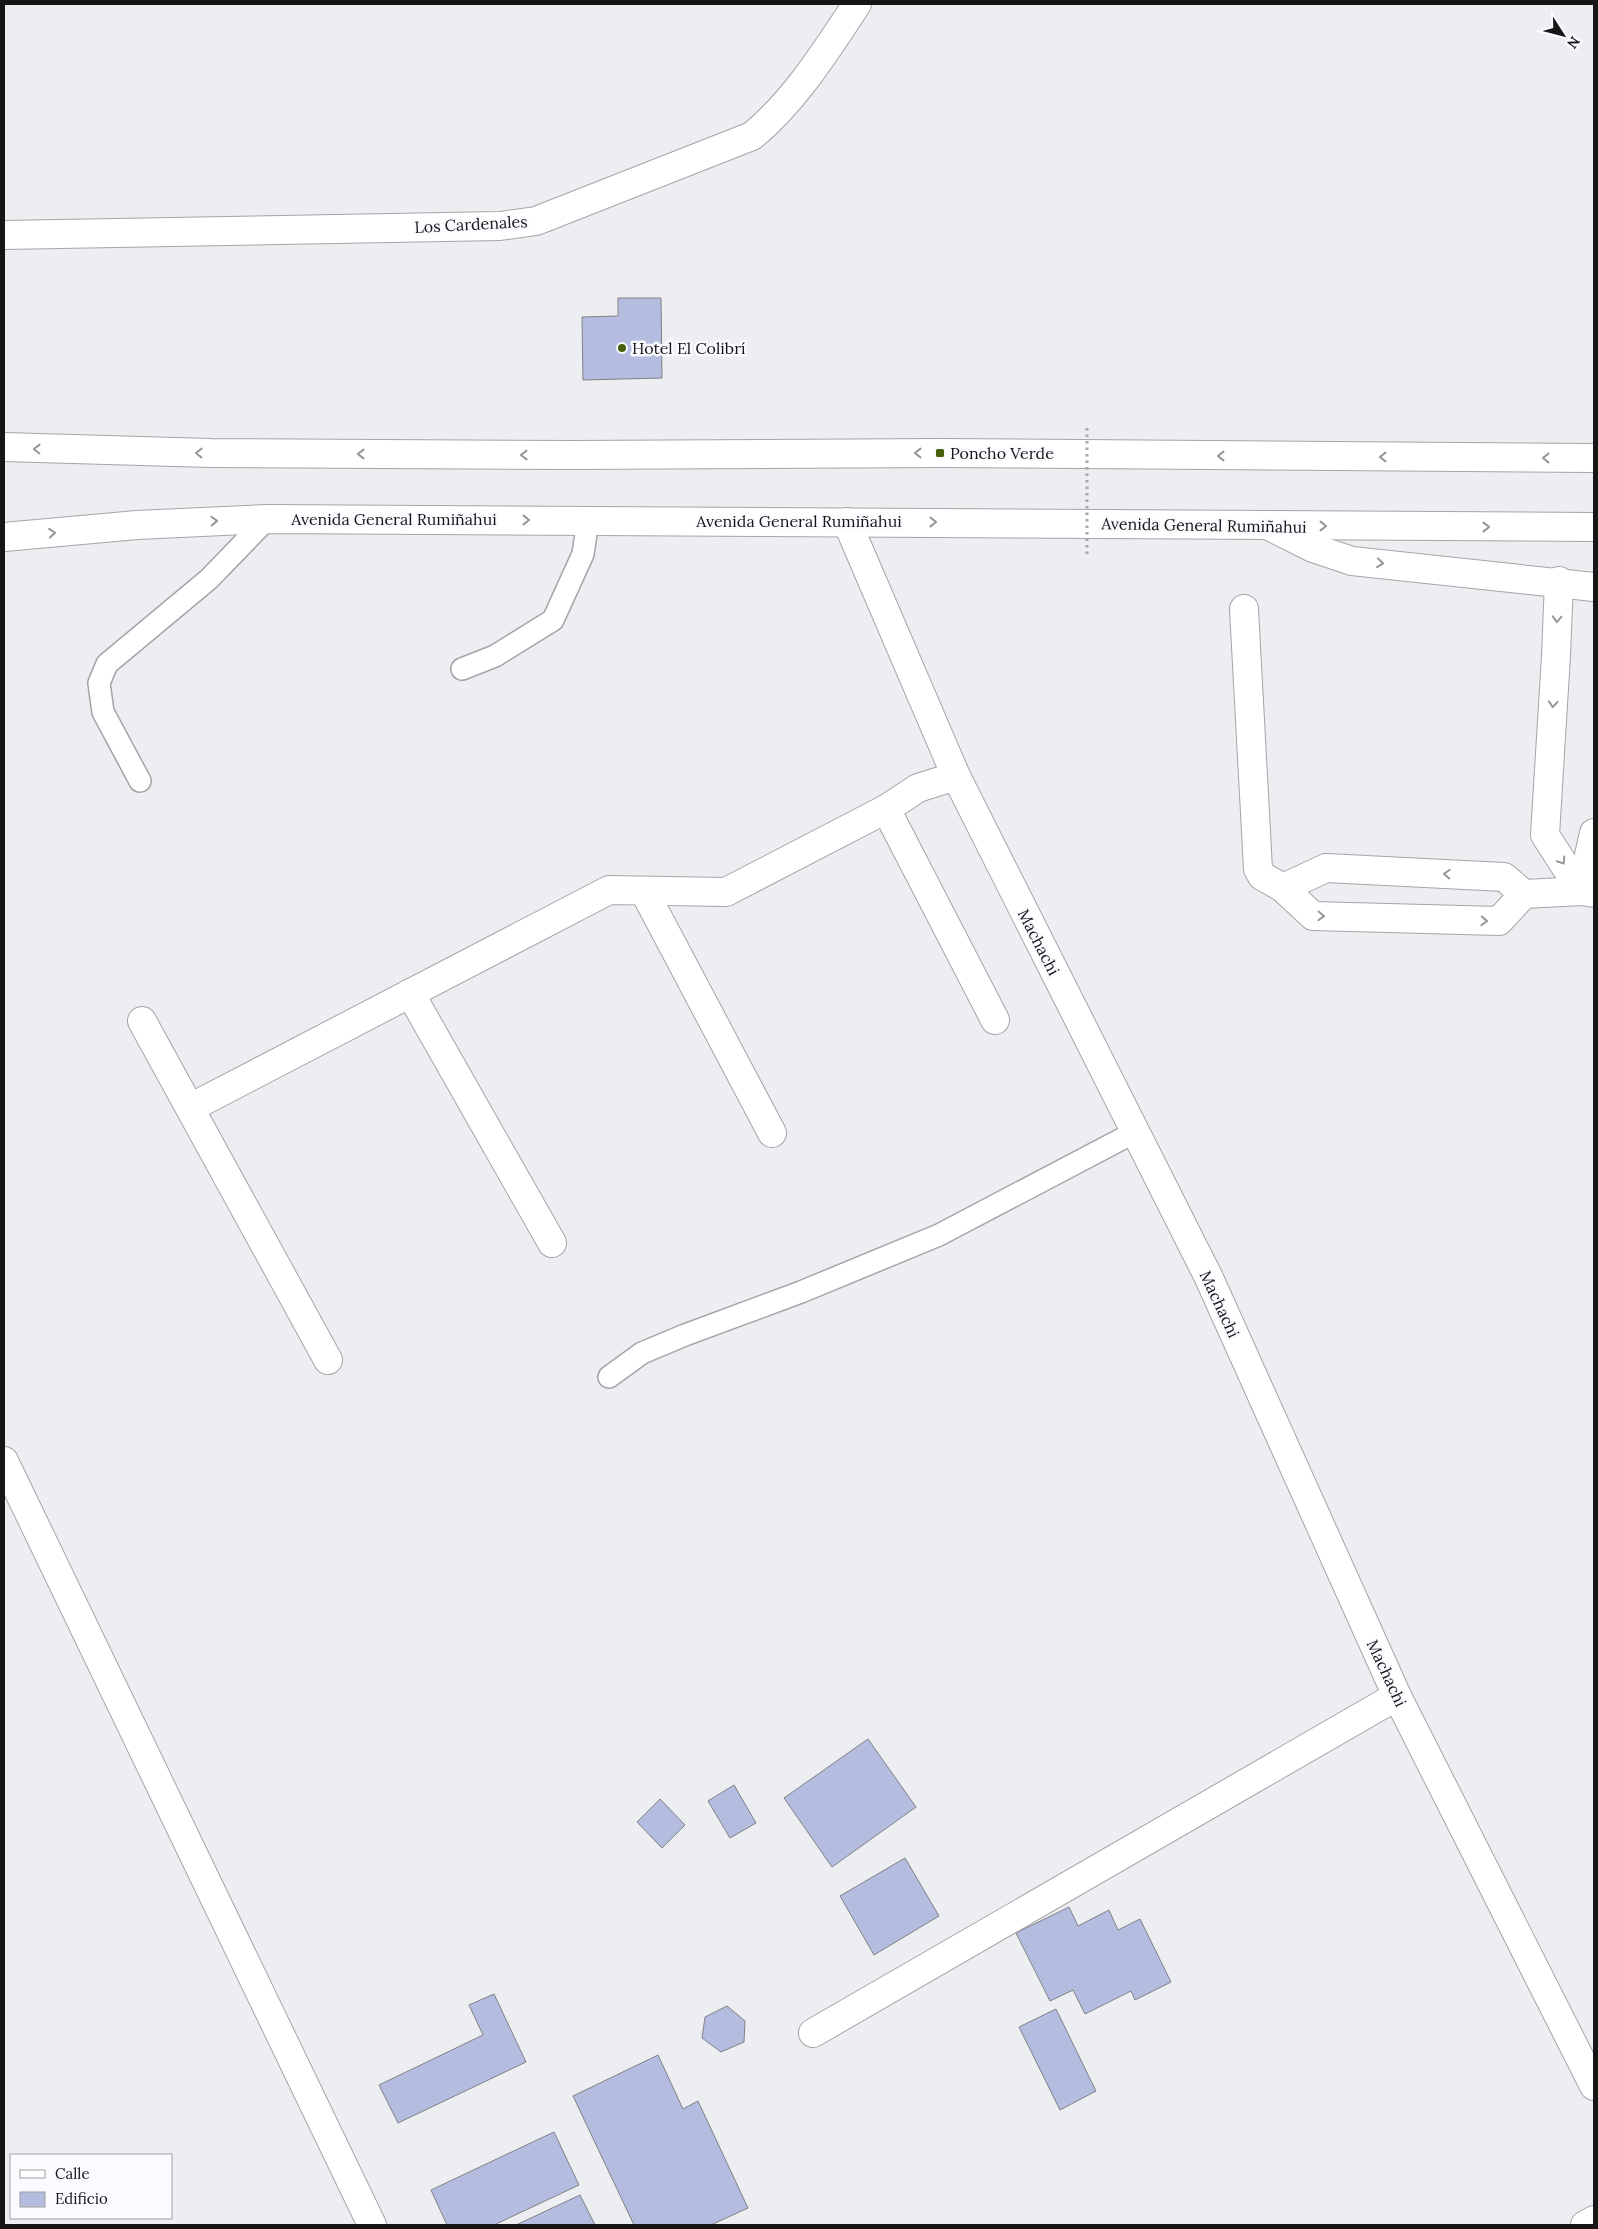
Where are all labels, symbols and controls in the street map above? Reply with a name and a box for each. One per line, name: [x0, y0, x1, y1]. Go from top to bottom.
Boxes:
north arrow: [1538, 10, 1588, 60]
text: N: [1563, 33, 1584, 52]
street label: Los Cardenales: [414, 211, 528, 237]
place label: Hotel El Colibrí: [632, 338, 746, 358]
marker: Hotel El Colibrí: [616, 342, 628, 354]
place label: Poncho Verde: [950, 443, 1054, 463]
one-way arrow: [32, 444, 40, 454]
one-way arrow: [195, 447, 203, 458]
marker: Poncho Verde: [934, 447, 946, 459]
one-way arrow: [914, 448, 922, 458]
one-way arrow: [357, 449, 365, 459]
one-way arrow: [520, 450, 528, 460]
one-way arrow: [1216, 451, 1224, 461]
one-way arrow: [1379, 452, 1386, 462]
one-way arrow: [1541, 453, 1549, 463]
street label: Avenida General Rumiñahui: [290, 509, 497, 529]
street label: Avenida General Rumiñahui: [695, 511, 902, 531]
street label: Avenida General Rumiñahui: [1100, 513, 1307, 537]
one-way arrow: [522, 515, 530, 525]
one-way arrow: [211, 516, 219, 526]
one-way arrow: [930, 517, 937, 527]
one-way arrow: [1320, 521, 1327, 531]
one-way arrow: [1482, 522, 1490, 532]
one-way arrow: [49, 527, 57, 538]
one-way arrow: [1376, 558, 1384, 569]
one-way arrow: [1552, 615, 1563, 623]
one-way arrow: [1548, 700, 1559, 708]
one-way arrow: [1556, 856, 1565, 865]
one-way arrow: [1443, 869, 1451, 880]
street label: Machachi: [1014, 905, 1064, 979]
one-way arrow: [1318, 910, 1326, 921]
one-way arrow: [1480, 916, 1488, 926]
street label: Machachi: [1196, 1267, 1244, 1341]
street label: Machachi: [1363, 1636, 1411, 1710]
legend: [10, 2154, 172, 2219]
text: Calle: [55, 2164, 90, 2183]
text: Edificio: [55, 2189, 108, 2208]

